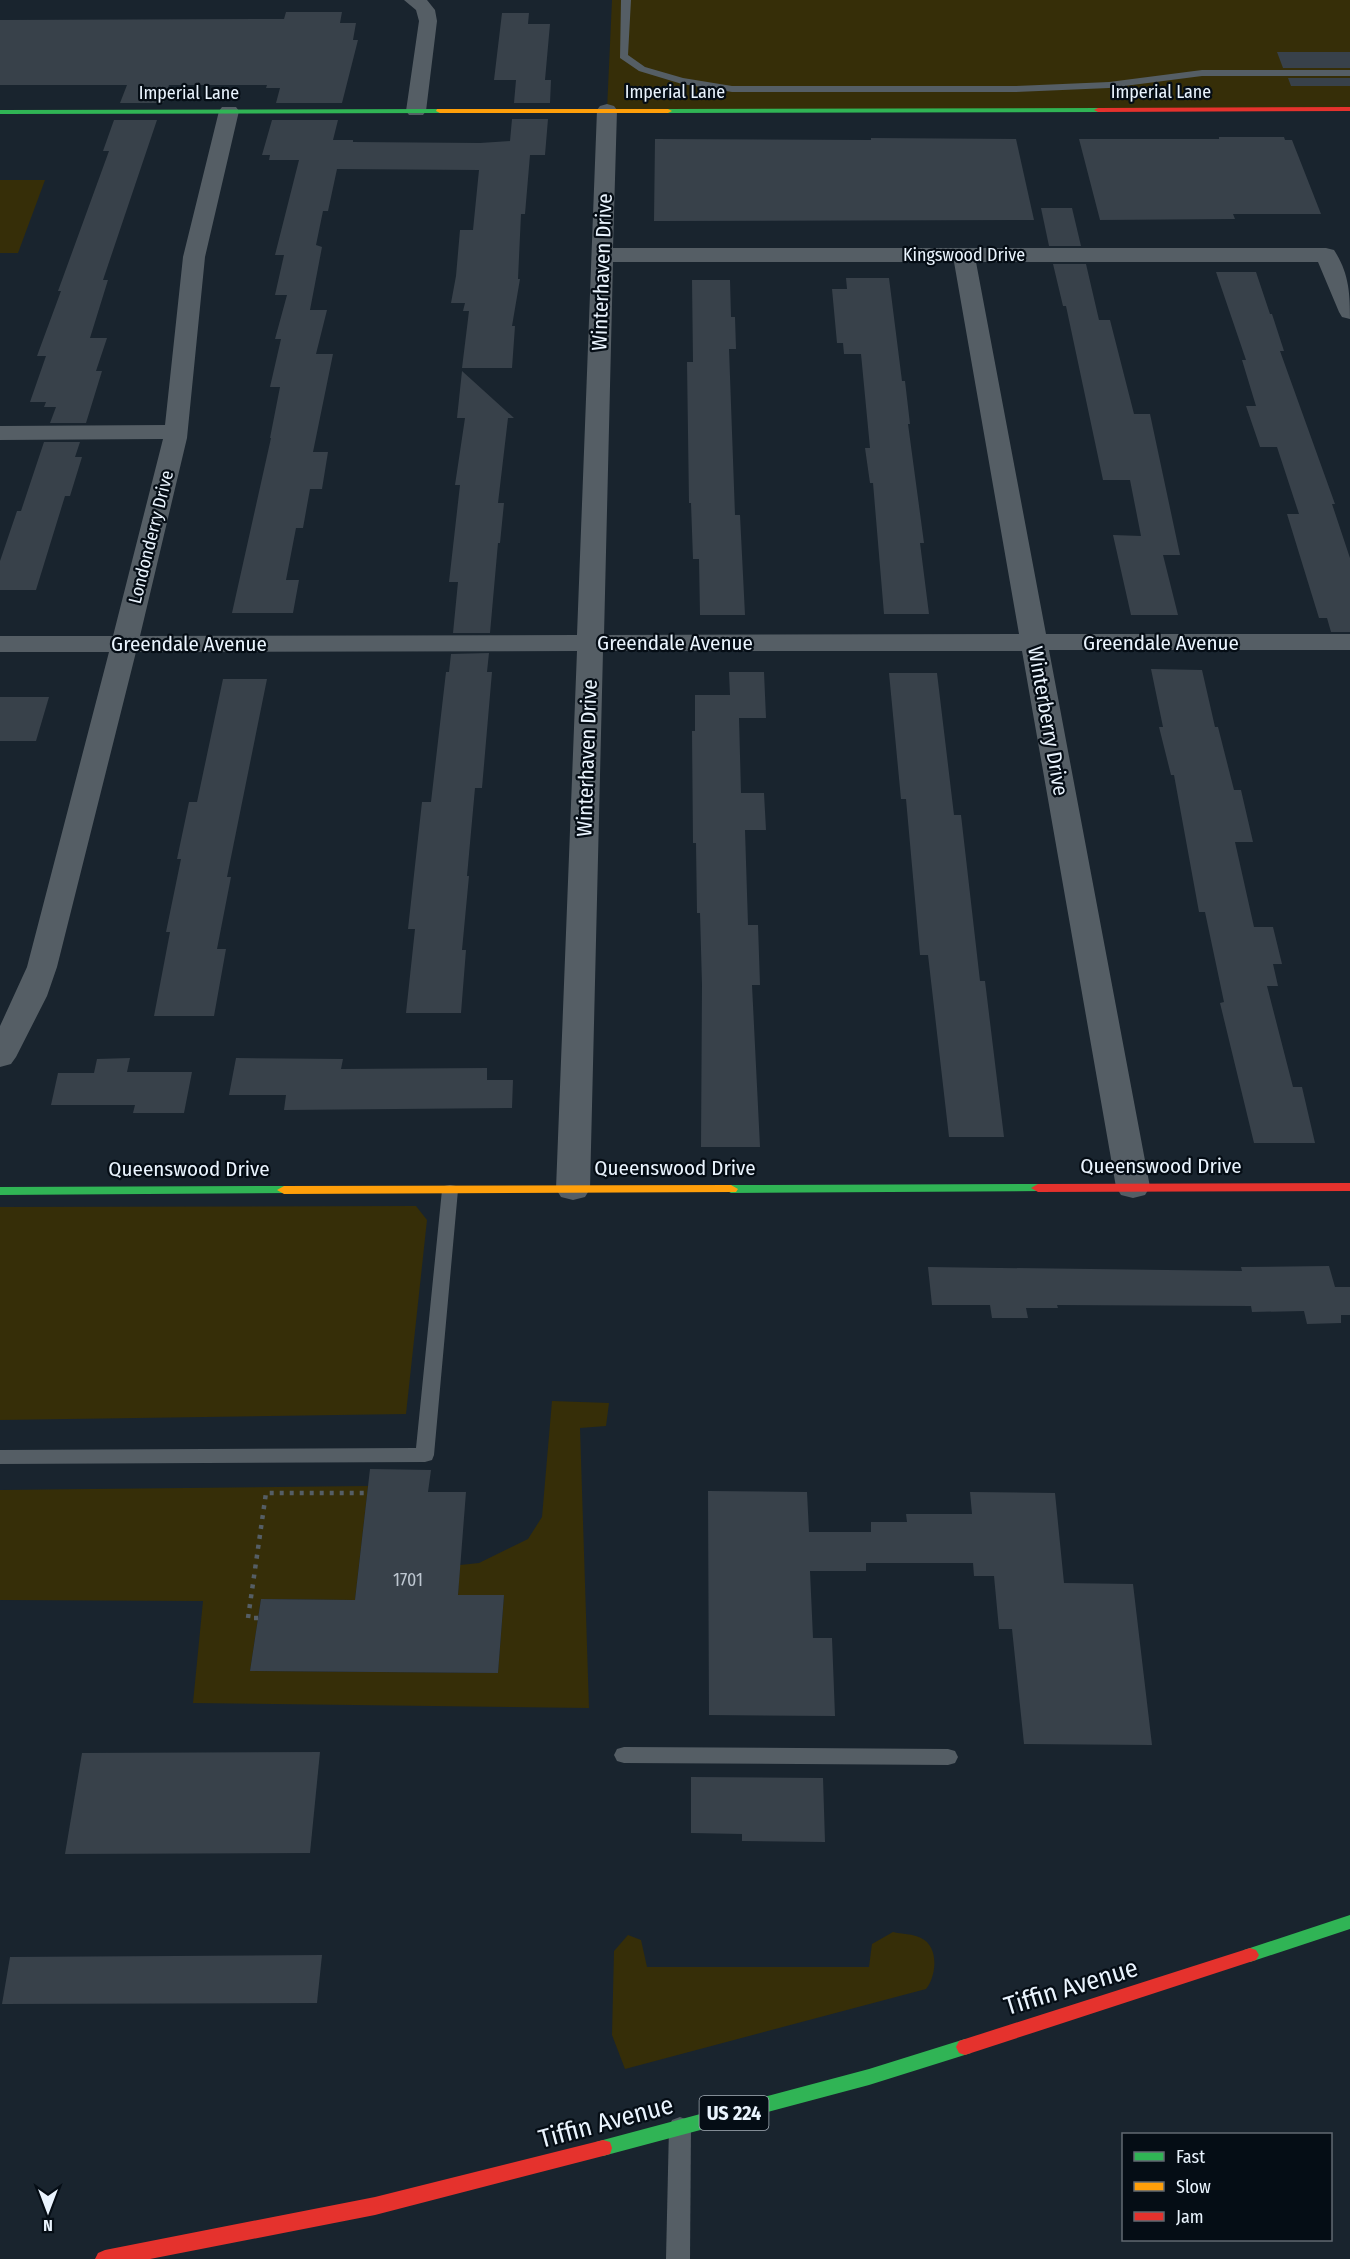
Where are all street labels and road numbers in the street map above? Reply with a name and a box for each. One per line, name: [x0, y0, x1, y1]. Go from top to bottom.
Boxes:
street label: Imperial Lane: [625, 81, 725, 103]
street label: Imperial Lane: [1111, 81, 1211, 103]
street label: Imperial Lane: [139, 82, 239, 104]
street label: Winterhaven Drive: [586, 193, 618, 351]
street label: Kingswood Drive: [903, 244, 1025, 266]
street label: Londonderry Drive: [124, 468, 178, 606]
street label: Greendale Avenue: [597, 630, 753, 656]
street label: Greendale Avenue: [1083, 630, 1239, 656]
street label: Greendale Avenue: [111, 631, 267, 657]
street label: Winterberry Drive: [1022, 644, 1074, 798]
street label: Winterhaven Drive: [571, 679, 603, 837]
street label: Queenswood Drive: [1080, 1153, 1242, 1179]
street label: Queenswood Drive: [594, 1155, 756, 1181]
street label: Queenswood Drive: [108, 1156, 270, 1182]
street label: Tiffin Avenue: [1000, 1952, 1142, 2022]
street label: Tiffin Avenue: [535, 2089, 677, 2155]
road number: US 224: [700, 2096, 768, 2130]

